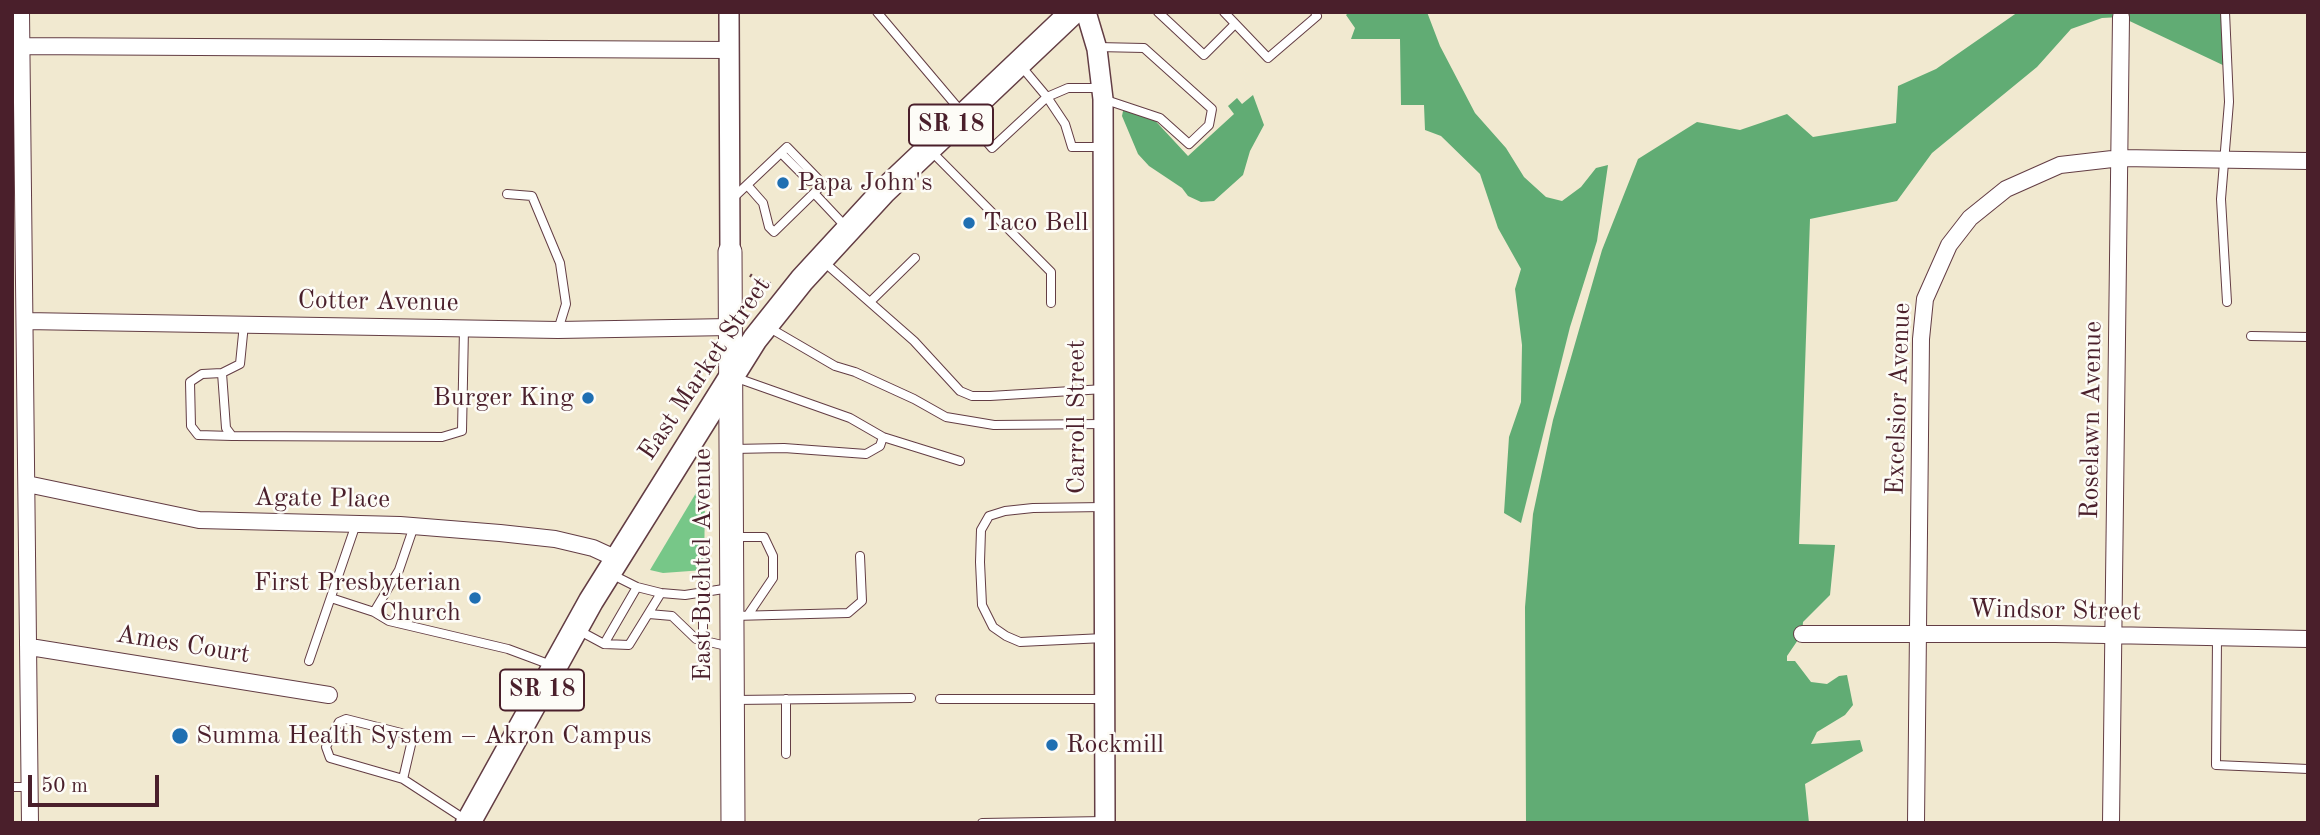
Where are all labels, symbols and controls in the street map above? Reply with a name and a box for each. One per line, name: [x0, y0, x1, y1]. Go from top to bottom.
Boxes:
road number: SR 18: [909, 104, 993, 146]
place label: Papa John's: [797, 167, 933, 199]
marker: Papa John's: [775, 175, 791, 191]
place label: Taco Bell: [983, 207, 1089, 239]
marker: Taco Bell: [961, 215, 977, 231]
street label: East Market Street: [632, 271, 778, 467]
street label: Cotter Avenue: [297, 285, 459, 319]
street label: Excelsior Avenue: [1880, 302, 1918, 496]
street label: Roselawn Avenue: [2075, 321, 2109, 519]
street label: Carroll Street: [1061, 340, 1093, 494]
place label: Burger King: [433, 382, 574, 414]
marker: Burger King: [580, 390, 596, 406]
street label: East Buchtel Avenue: [687, 448, 719, 682]
street label: Agate Place: [254, 482, 390, 516]
place label: First Presbyterian Church: [254, 567, 461, 628]
marker: First Presbyterian Church: [467, 590, 483, 606]
street label: Windsor Street: [1969, 594, 2141, 628]
street label: Ames Court: [114, 619, 252, 671]
road number: SR 18: [500, 670, 584, 710]
place label: Summa Health System – Akron Campus: [196, 720, 652, 752]
marker: Summa Health System – Akron Campus: [170, 726, 190, 746]
place label: Rockmill: [1066, 729, 1164, 761]
marker: Rockmill: [1044, 737, 1060, 753]
scale bar: [32, 762, 163, 806]
text: 50 m: [41, 776, 88, 797]

